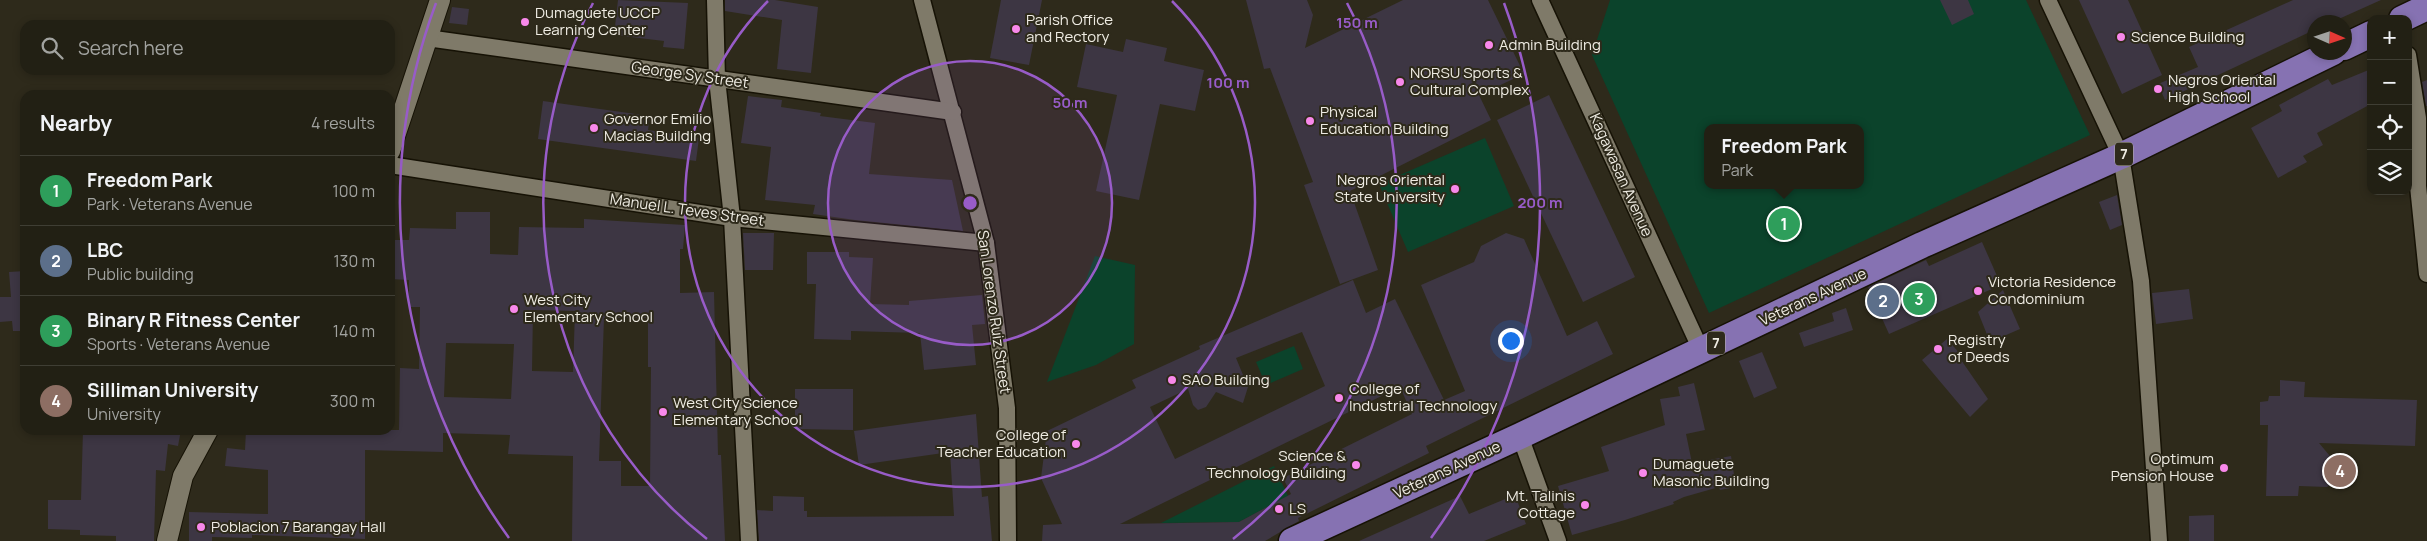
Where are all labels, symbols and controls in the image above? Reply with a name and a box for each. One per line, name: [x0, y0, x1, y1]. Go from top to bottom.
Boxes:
place label: Dumaguete UCCP Learning Center: [535, 2, 660, 40]
place label: Parish Office and Rectory: [1026, 9, 1113, 47]
text: 150 m: [1336, 12, 1378, 33]
north arrow: [2307, 15, 2352, 60]
map controls: [2367, 15, 2412, 195]
button: +: [2367, 15, 2412, 60]
marker: Dumaguete UCCP Learning Center: [519, 16, 531, 28]
search box: [20, 20, 395, 75]
marker: Parish Office and Rectory: [1010, 23, 1022, 35]
place label: Science Building: [2131, 26, 2244, 47]
marker: Science Building: [2115, 31, 2127, 43]
icon: search: [38, 34, 66, 62]
place label: Admin Building: [1499, 34, 1601, 55]
text: Search here: [78, 35, 184, 61]
marker: Admin Building: [1483, 39, 1495, 51]
street label: George Sy Street: [630, 56, 750, 93]
button: −: [2367, 60, 2412, 105]
place label: NORSU Sports & Cultural Complex: [1410, 62, 1529, 100]
place label: Negros Oriental High School: [2168, 69, 2276, 107]
text: 100 m: [1207, 72, 1249, 93]
marker: NORSU Sports & Cultural Complex: [1394, 76, 1406, 88]
marker: Negros Oriental High School: [2152, 83, 2164, 95]
text: 50 m: [1052, 92, 1088, 113]
place label: Physical Education Building: [1320, 101, 1449, 139]
button: locate: [2367, 105, 2412, 150]
place label: Governor Emilio Macias Building: [604, 108, 712, 146]
text: Nearby: [40, 109, 112, 137]
street label: Kagawasan Avenue: [1585, 110, 1658, 240]
text: 4 results: [311, 112, 375, 134]
marker: Physical Education Building: [1304, 115, 1316, 127]
marker: Governor Emilio Macias Building: [588, 122, 600, 134]
popup: [1704, 124, 1864, 189]
text: Freedom Park: [1721, 133, 1847, 159]
road number: 7: [2115, 142, 2133, 166]
button: layers: [2367, 150, 2412, 195]
text: Park: [1721, 159, 1753, 181]
text: Freedom Park: [87, 167, 212, 193]
place label: Negros Oriental State University: [1335, 169, 1445, 207]
text: 1: [52, 180, 60, 202]
text: 100 m: [332, 180, 375, 202]
marker: Negros Oriental State University: [1449, 183, 1461, 195]
street label: Manuel L. Teves Street: [608, 188, 766, 231]
text: 200 m: [1517, 192, 1563, 213]
text: Park · Veterans Avenue: [87, 193, 253, 215]
centre of rings: [961, 194, 979, 212]
pin: 1: [1768, 205, 1800, 243]
street label: San Lorenzo Ruiz Street: [973, 229, 1016, 395]
text: LBC: [87, 237, 123, 263]
text: 2: [51, 250, 61, 272]
text: 130 m: [333, 250, 375, 272]
street label: Veterans Avenue: [1756, 262, 1870, 331]
text: Public building: [87, 263, 194, 285]
place label: Victoria Residence Condominium: [1988, 271, 2116, 309]
pin: 3: [1903, 280, 1935, 318]
pin: 2: [1867, 282, 1899, 320]
marker: Victoria Residence Condominium: [1972, 285, 1984, 297]
place label: West City Elementary School: [524, 289, 653, 327]
marker: West City Elementary School: [508, 303, 520, 315]
text: Binary R Fitness Center: [87, 307, 300, 333]
text: 3: [51, 320, 61, 342]
text: 140 m: [333, 320, 375, 342]
your location: [1498, 328, 1524, 354]
place label: Registry of Deeds: [1948, 329, 2010, 367]
road number: 7: [1707, 332, 1725, 354]
text: Sports · Veterans Avenue: [87, 333, 270, 355]
marker: Registry of Deeds: [1932, 343, 1944, 355]
place label: SAO Building: [1182, 369, 1270, 390]
marker: SAO Building: [1166, 374, 1178, 386]
text: Silliman University: [87, 377, 258, 403]
place label: College of Industrial Technology: [1349, 378, 1498, 416]
text: 4: [51, 390, 61, 412]
text: 300 m: [330, 390, 375, 412]
place label: West City Science Elementary School: [673, 392, 802, 430]
marker: College of Industrial Technology: [1333, 392, 1345, 404]
text: University: [87, 403, 161, 425]
marker: West City Science Elementary School: [657, 406, 669, 418]
place label: College of Teacher Education: [937, 424, 1067, 462]
street label: Veterans Avenue: [1390, 435, 1504, 504]
marker: College of Teacher Education: [1070, 438, 1082, 450]
place label: Science & Technology Building: [1207, 445, 1346, 483]
place label: Optimum Pension House: [2111, 448, 2214, 486]
pin: 4: [2324, 452, 2356, 490]
place label: Dumaguete Masonic Building: [1653, 453, 1770, 491]
marker: Science & Technology Building: [1350, 459, 1362, 471]
marker: Optimum Pension House: [2218, 462, 2230, 474]
marker: Dumaguete Masonic Building: [1637, 467, 1649, 479]
place label: Mt. Talinis Cottage: [1506, 485, 1575, 523]
place label: LS: [1289, 498, 1306, 519]
marker: Mt. Talinis Cottage: [1579, 499, 1591, 511]
marker: LS: [1273, 503, 1285, 515]
place label: Poblacion 7 Barangay Hall: [211, 516, 386, 537]
marker: Poblacion 7 Barangay Hall: [195, 521, 207, 533]

